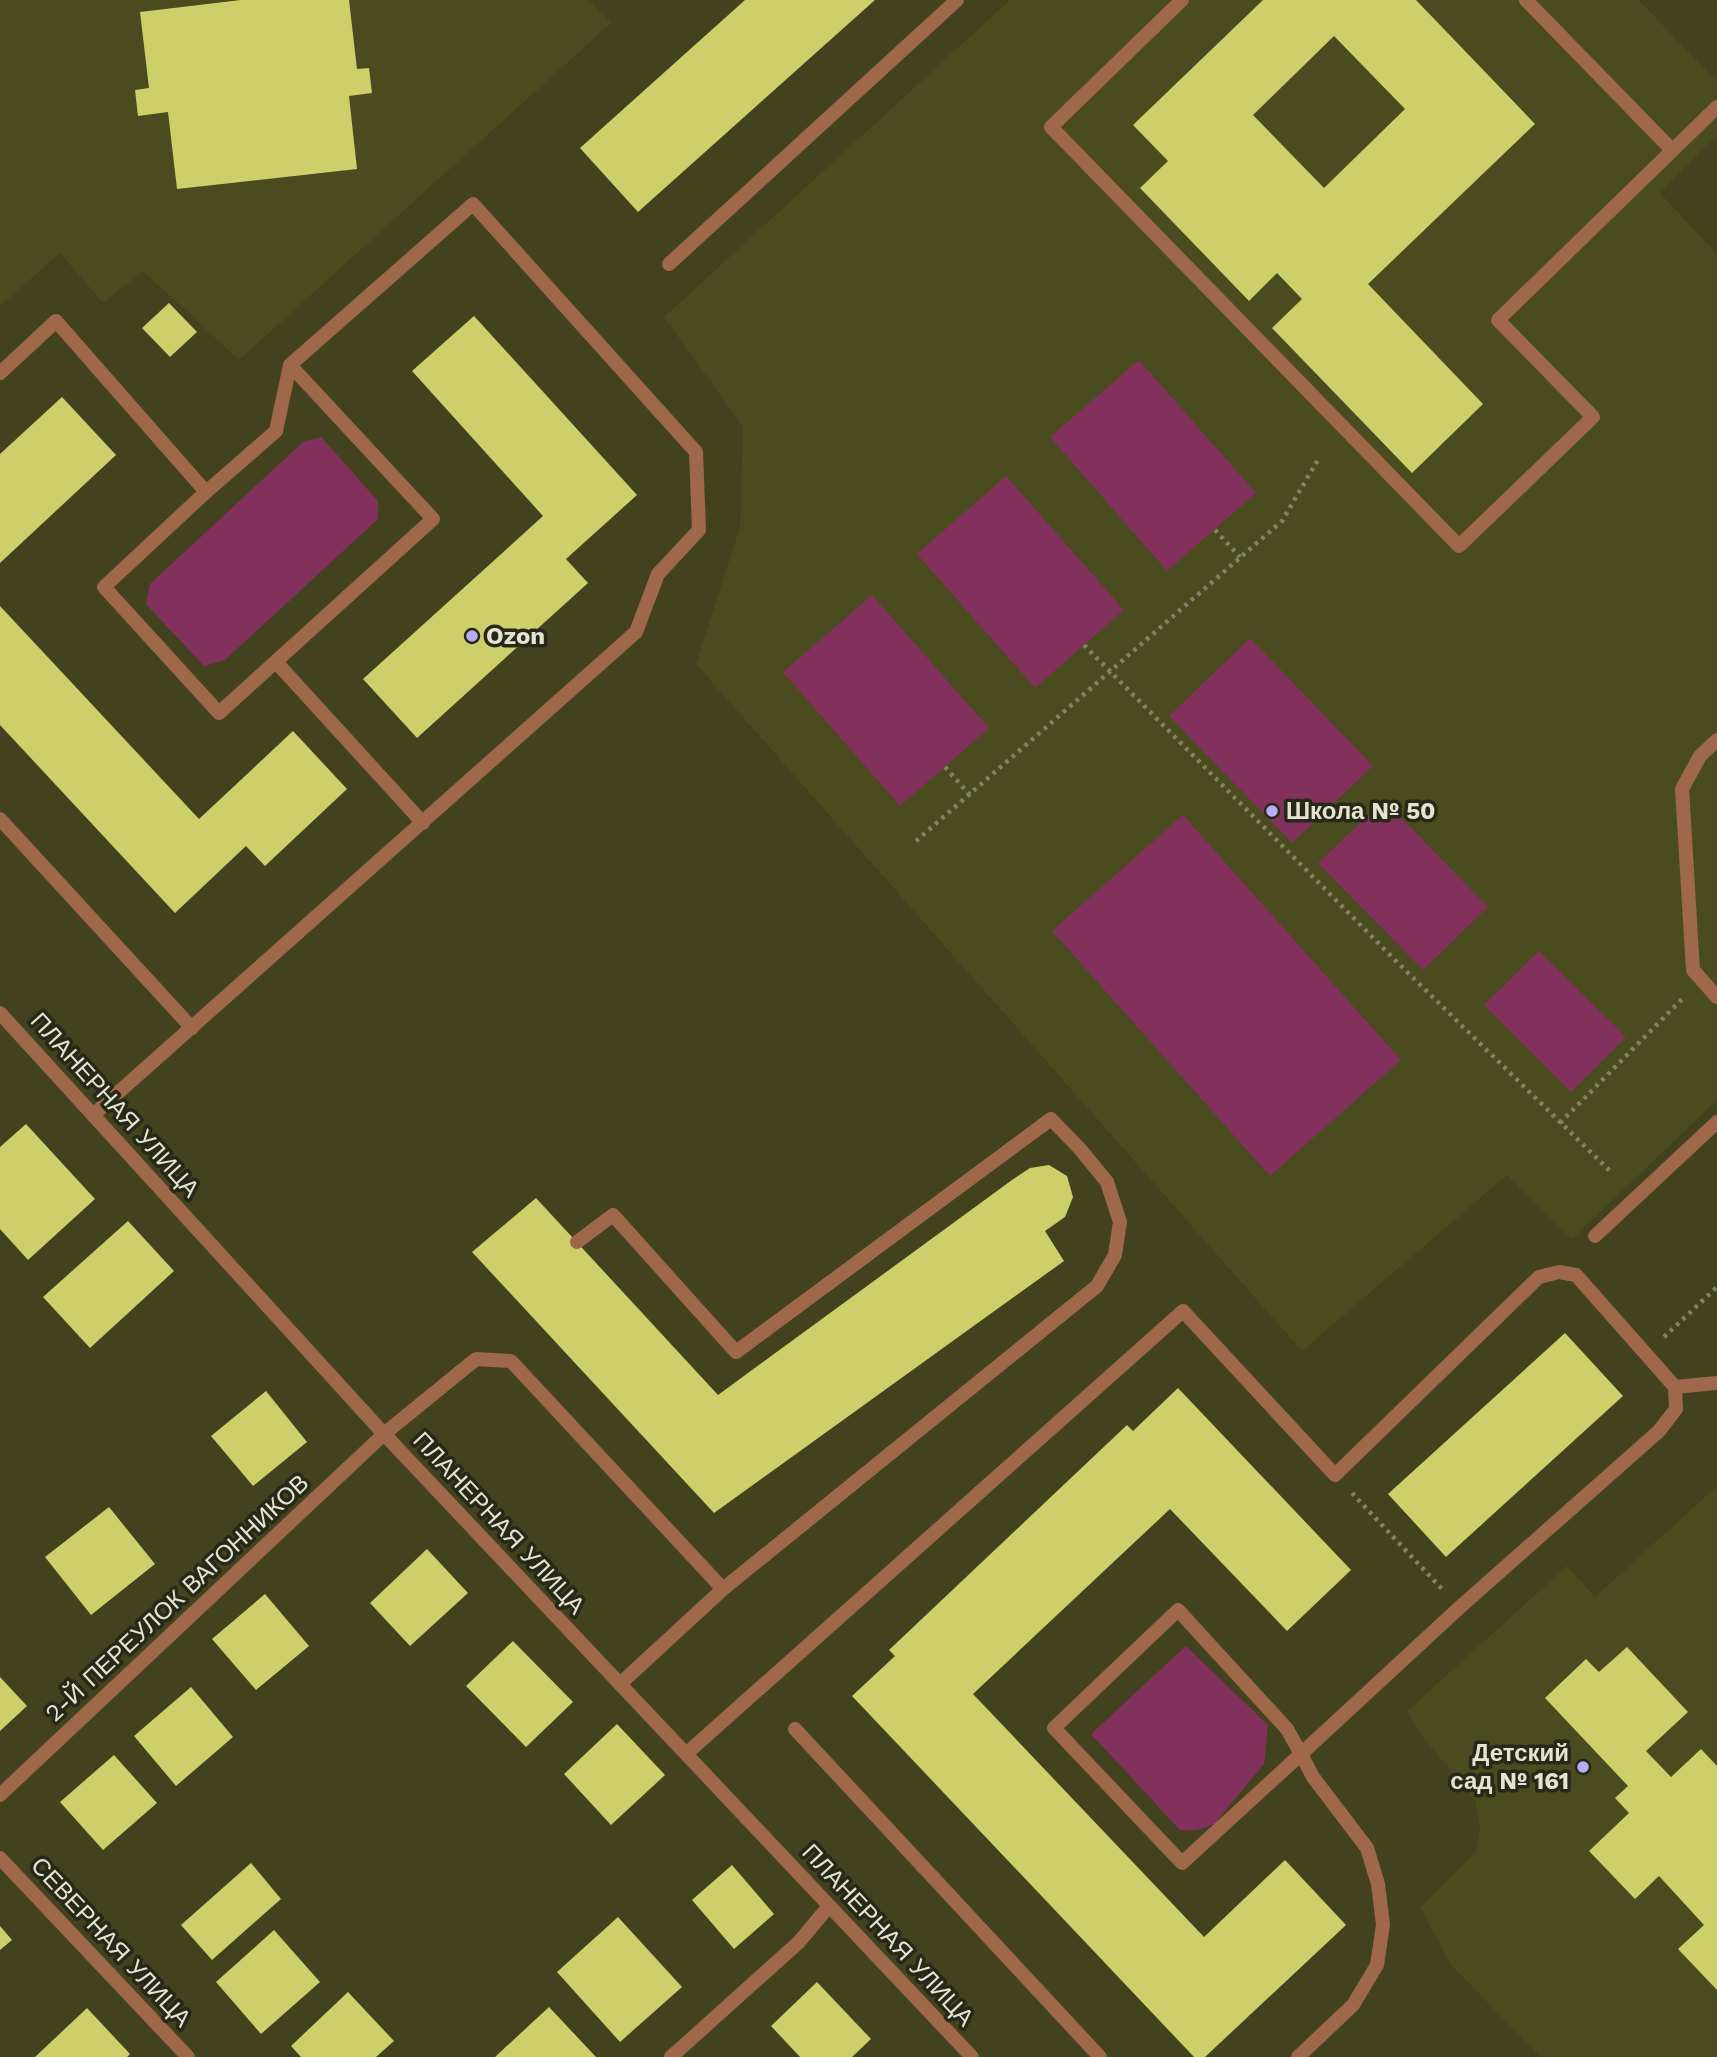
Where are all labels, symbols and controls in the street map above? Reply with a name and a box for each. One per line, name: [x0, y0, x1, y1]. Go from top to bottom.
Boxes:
place label: Ozon: [486, 622, 545, 650]
marker: Ozon: [464, 628, 480, 644]
place label: Школа № 50: [1286, 797, 1436, 825]
marker: Школа № 50: [1264, 803, 1280, 819]
street label: ПЛАНЕРНАЯ УЛИЦА: [25, 1007, 205, 1203]
street label: ПЛАНЕРНАЯ УЛИЦА: [407, 1426, 591, 1620]
street label: 2-Й ПЕРЕУЛОК ВАГОННИКОВ: [40, 1469, 314, 1727]
place label: Детский сад № 161: [1450, 1739, 1569, 1795]
marker: Детский сад № 161: [1575, 1759, 1591, 1775]
street label: ПЛАНЕРНАЯ УЛИЦА: [796, 1838, 980, 2032]
street label: СЕВЕРНАЯ УЛИЦА: [25, 1851, 197, 2033]

